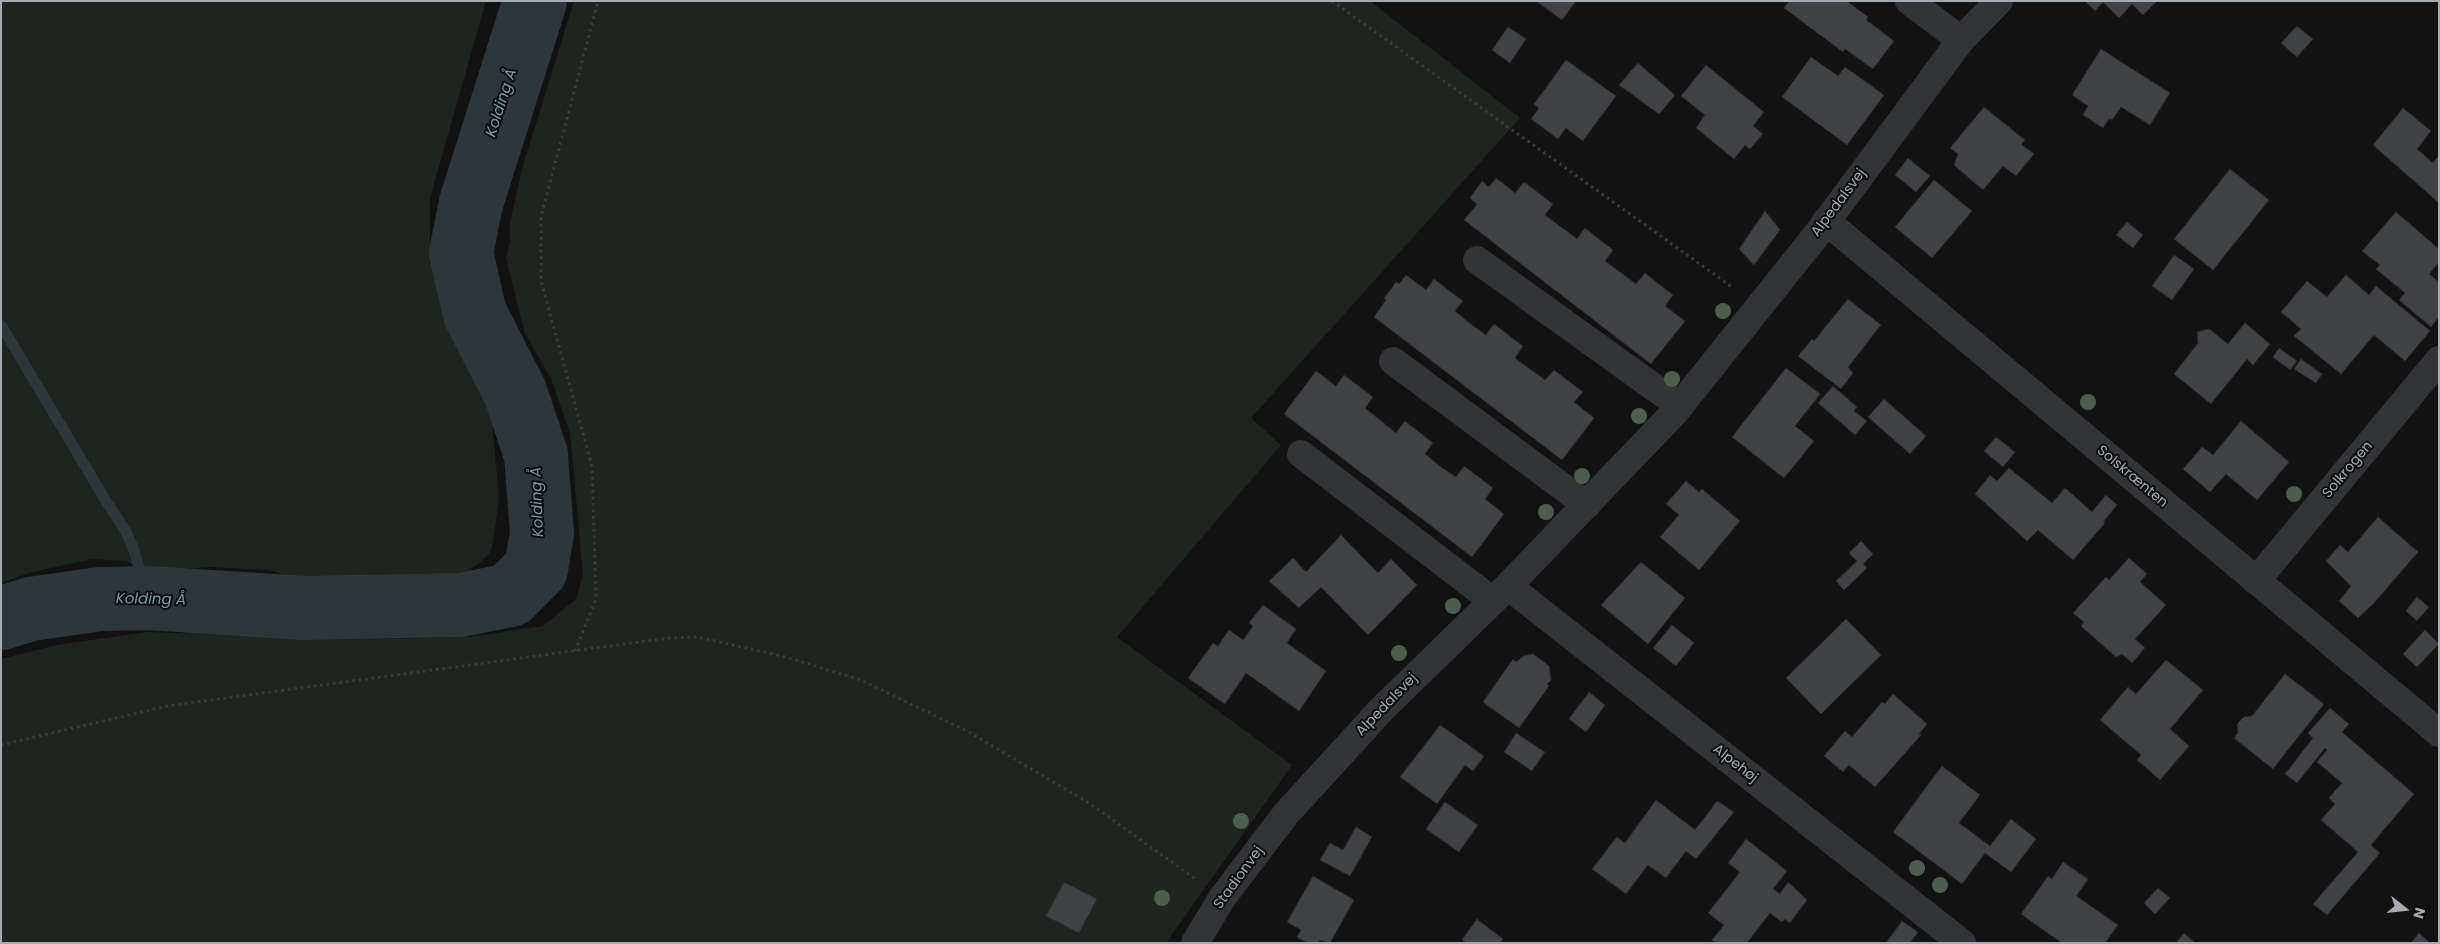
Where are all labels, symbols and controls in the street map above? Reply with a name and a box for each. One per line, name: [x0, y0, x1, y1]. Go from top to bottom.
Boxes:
water label: Kolding Å: [483, 67, 521, 139]
street label: Alpedalsvej: [1808, 166, 1870, 240]
street label: Solkrogen: [2319, 438, 2377, 502]
street label: Solskrænten: [2093, 442, 2171, 512]
water label: Kolding Å: [528, 466, 548, 538]
water label: Kolding Å: [116, 590, 186, 610]
street label: Alpedalsvej: [1353, 670, 1421, 740]
street label: Alpehøj: [1709, 741, 1761, 787]
street label: Stadionvej: [1211, 843, 1267, 913]
north arrow: [2380, 884, 2430, 934]
text: N: [2408, 905, 2430, 921]

